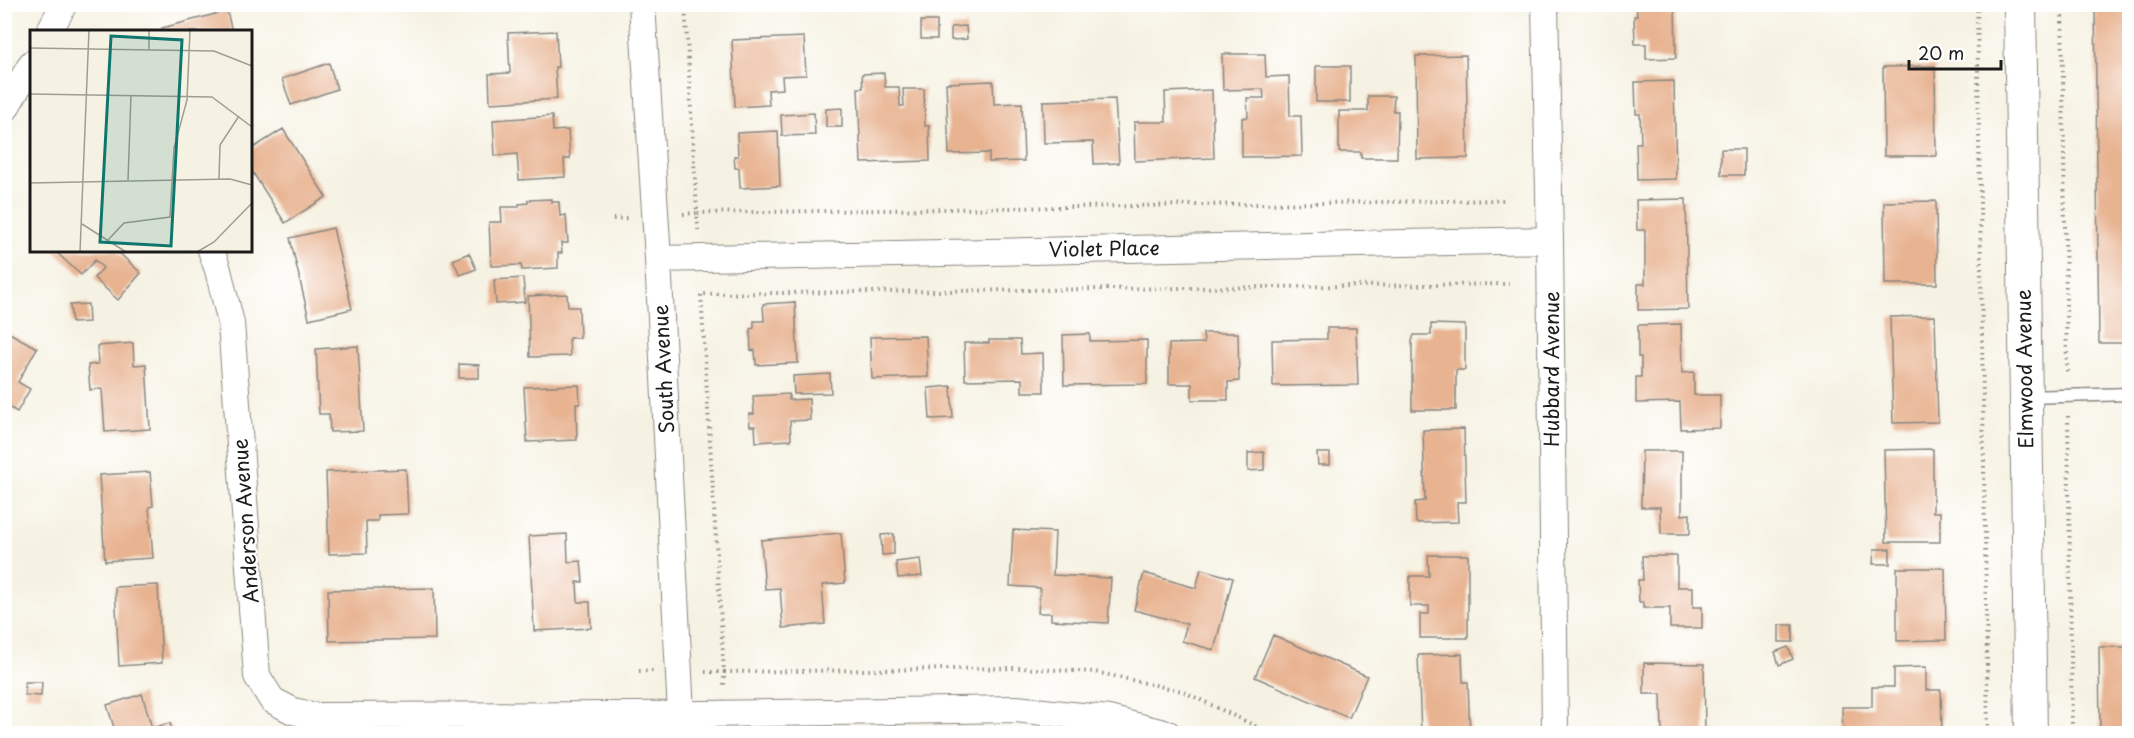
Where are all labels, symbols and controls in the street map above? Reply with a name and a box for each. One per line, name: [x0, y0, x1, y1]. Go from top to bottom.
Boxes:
inset map: [30, 30, 252, 252]
scale bar: [1909, 33, 2000, 71]
text: 20 m: [1918, 39, 1964, 66]
street label: Violet Place: [1048, 232, 1160, 264]
street label: Elmwood Avenue: [2008, 289, 2040, 449]
street label: Hubbard Avenue: [1536, 291, 1566, 447]
street label: South Avenue: [645, 304, 681, 434]
street label: Anderson Avenue: [224, 438, 266, 604]

